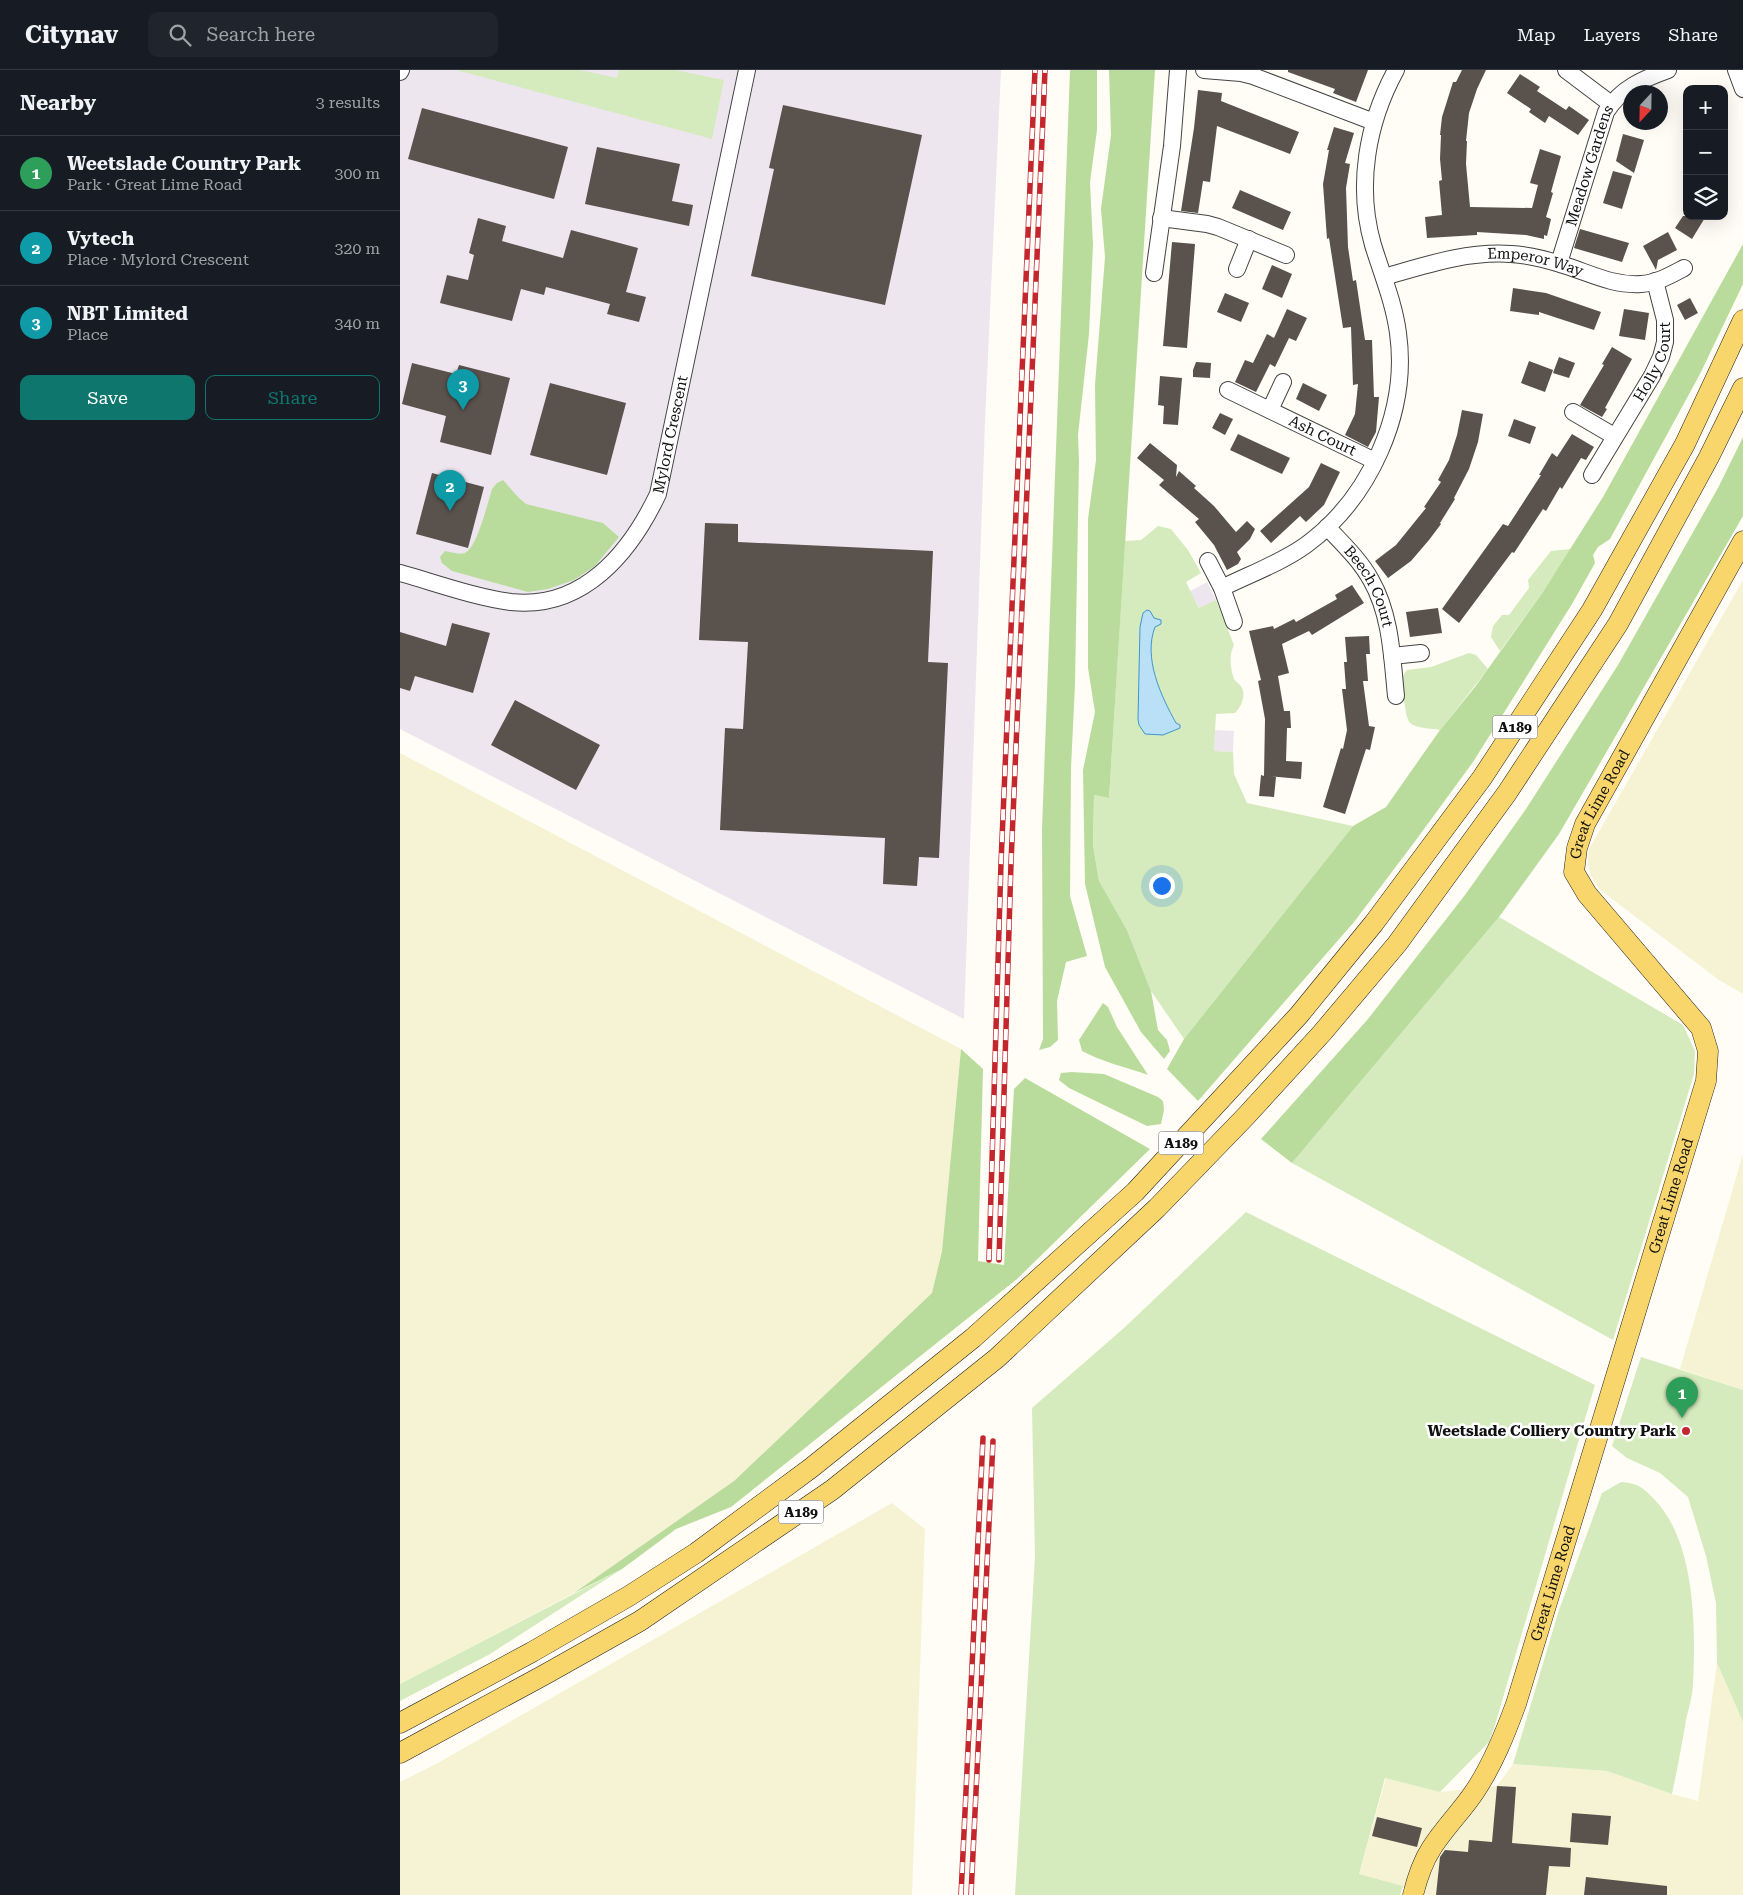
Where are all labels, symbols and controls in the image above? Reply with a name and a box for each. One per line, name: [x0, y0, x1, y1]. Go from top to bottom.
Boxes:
search box: [148, 12, 498, 57]
text: Citynav: [25, 21, 118, 49]
icon: search: [166, 21, 194, 49]
text: Search here: [206, 23, 315, 46]
text: Map: [1517, 24, 1556, 45]
text: Layers: [1584, 24, 1640, 45]
text: Share: [1668, 24, 1718, 45]
north arrow: [1623, 85, 1668, 130]
map controls: [1683, 85, 1728, 220]
button: +: [1683, 85, 1728, 130]
text: Nearby: [20, 91, 96, 115]
text: 3 results: [316, 93, 380, 112]
street label: Meadow Gardens: [1562, 101, 1617, 228]
button: −: [1683, 130, 1728, 175]
text: Weetslade Country Park: [67, 152, 301, 175]
text: 1: [32, 164, 40, 183]
text: 300 m: [334, 164, 380, 183]
text: Park · Great Lime Road: [67, 175, 242, 194]
button: layers: [1683, 175, 1728, 220]
text: Vytech: [67, 227, 134, 250]
text: 2: [32, 239, 40, 258]
text: 320 m: [334, 239, 380, 258]
street label: Emperor Way: [1487, 244, 1586, 280]
text: Place · Mylord Crescent: [67, 250, 249, 269]
text: NBT Limited: [67, 302, 188, 325]
text: 3: [32, 314, 40, 333]
text: 340 m: [334, 314, 380, 333]
street label: Holly Court: [1630, 321, 1674, 405]
text: Place: [67, 325, 108, 344]
pin: 3: [447, 369, 479, 410]
street label: Mylord Crescent: [649, 373, 692, 495]
button: Save: [20, 375, 195, 420]
button: Share: [205, 375, 380, 420]
street label: Ash Court: [1286, 412, 1360, 460]
pin: 2: [434, 470, 466, 511]
street label: Beech Court: [1340, 542, 1397, 629]
road number: A189: [1492, 716, 1538, 739]
street label: Great Lime Road: [1567, 746, 1634, 860]
your location: [1149, 873, 1175, 899]
road number: A189: [1158, 1132, 1204, 1154]
street label: Great Lime Road: [1645, 1136, 1697, 1256]
pin: 1: [1666, 1377, 1698, 1418]
place label: Weetslade Colliery Country Park: [1427, 1422, 1677, 1440]
marker: Weetslade Colliery Country Park: [1680, 1425, 1692, 1437]
road number: A189: [778, 1500, 824, 1524]
street label: Great Lime Road: [1527, 1523, 1579, 1643]

